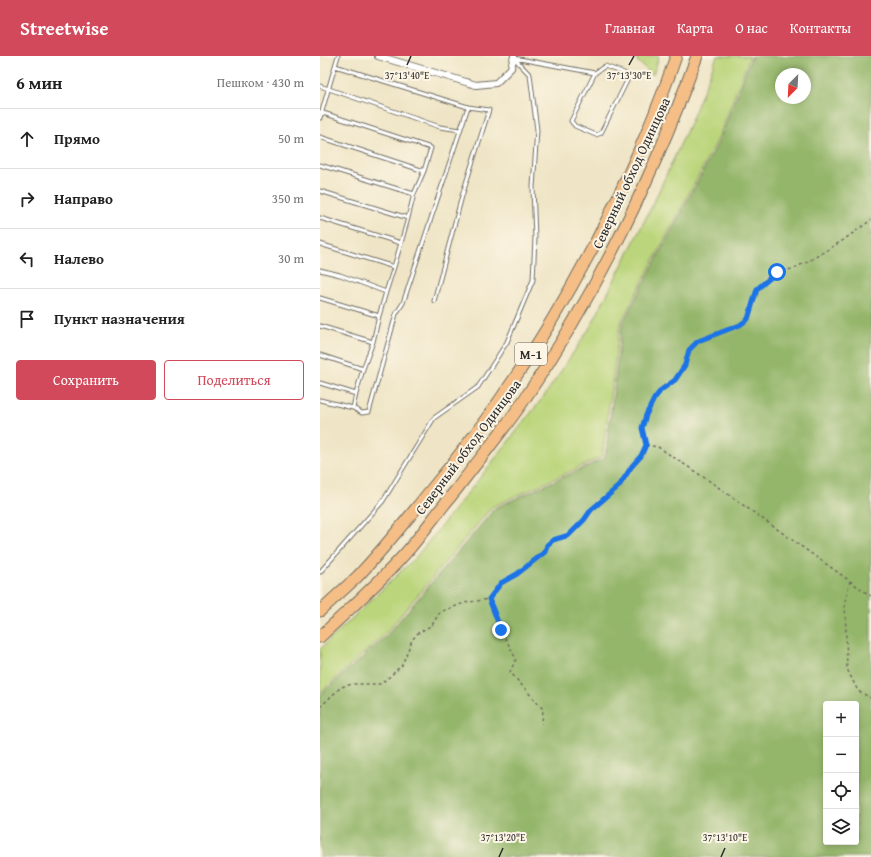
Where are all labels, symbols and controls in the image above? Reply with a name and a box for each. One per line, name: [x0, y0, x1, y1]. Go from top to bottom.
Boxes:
text: Streetwise: [20, 14, 109, 42]
text: Главная: [605, 18, 655, 38]
text: Карта: [677, 18, 713, 38]
text: О нас: [735, 18, 768, 38]
text: Контакты: [790, 18, 851, 38]
text: 37°13'40"E: [385, 68, 429, 83]
text: 37°13'30"E: [607, 68, 651, 83]
north arrow: [775, 68, 811, 104]
text: 6 мин: [16, 70, 62, 95]
text: Пешком · 430 m: [217, 73, 304, 92]
street label: Северный обход Одинцова: [587, 94, 675, 252]
icon: ahead: [16, 128, 38, 150]
text: Прямо: [54, 128, 100, 149]
text: 50 m: [278, 129, 304, 148]
icon: right: [16, 188, 38, 210]
text: Направо: [54, 188, 113, 209]
text: 350 m: [272, 189, 304, 208]
icon: left: [16, 248, 38, 270]
text: Налево: [54, 248, 104, 269]
text: 30 m: [278, 249, 304, 268]
route start: [768, 263, 786, 281]
icon: arrive: [16, 308, 38, 330]
text: Пункт назначения: [54, 308, 185, 329]
road number: М-1: [515, 343, 547, 365]
button: Сохранить: [16, 360, 156, 400]
button: Поделиться: [164, 360, 304, 400]
street label: Северный обход Одинцова: [410, 375, 526, 519]
route end: [492, 621, 510, 639]
map controls: [823, 701, 859, 845]
button: +: [823, 701, 859, 737]
button: −: [823, 737, 859, 773]
button: locate: [823, 773, 859, 809]
button: layers: [823, 809, 859, 845]
text: 37°13'20"E: [481, 830, 525, 845]
text: 37°13'10"E: [703, 830, 747, 845]

